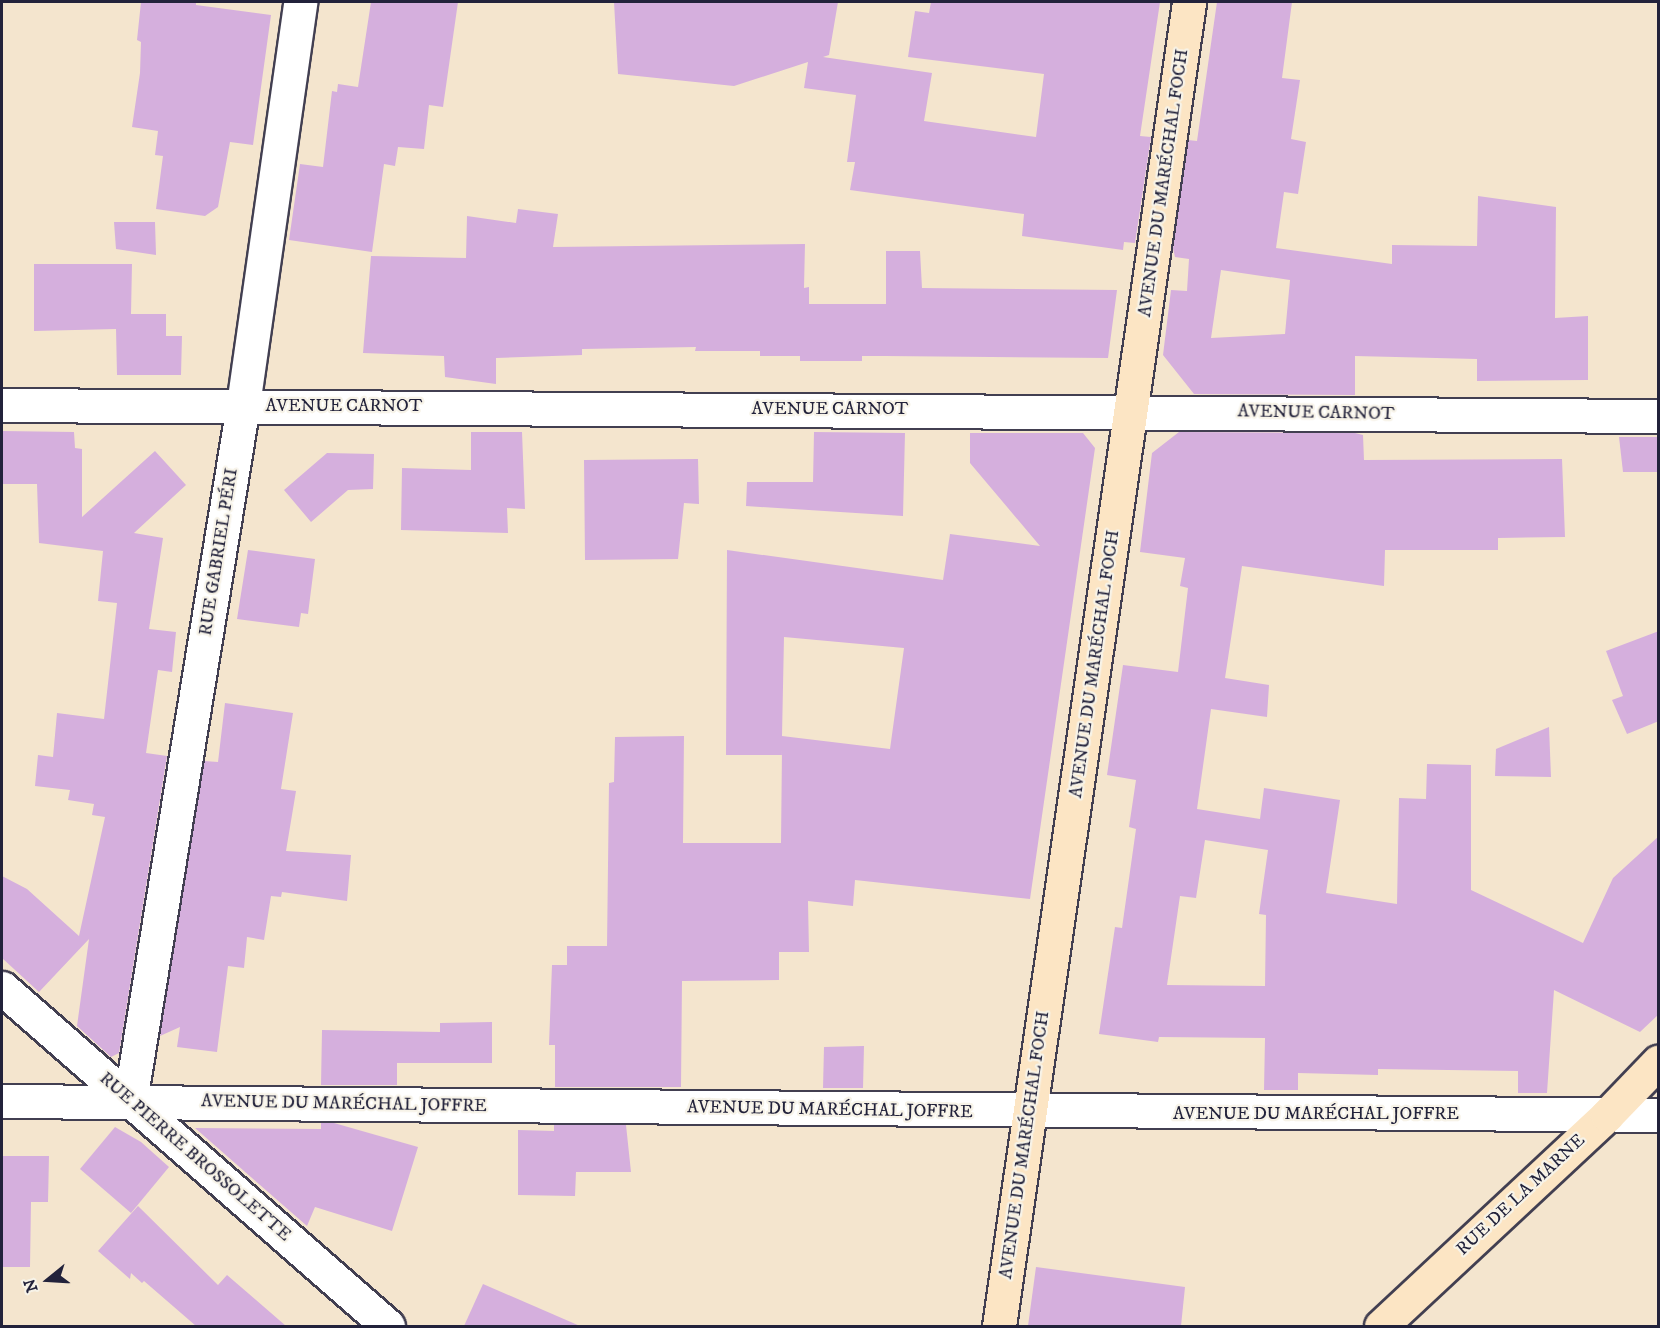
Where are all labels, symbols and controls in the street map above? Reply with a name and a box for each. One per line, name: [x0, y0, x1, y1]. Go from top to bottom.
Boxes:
street label: AVENUE DU MARÉCHAL FOCH: [1134, 48, 1194, 318]
street label: AVENUE CARNOT: [266, 395, 422, 417]
street label: AVENUE CARNOT: [752, 398, 908, 420]
street label: AVENUE CARNOT: [1237, 401, 1395, 425]
street label: RUE GABRIEL PÉRI: [195, 467, 243, 637]
street label: AVENUE DU MARÉCHAL FOCH: [1065, 529, 1125, 799]
street label: AVENUE DU MARÉCHAL FOCH: [995, 1010, 1055, 1280]
street label: RUE PIERRE BROSSOLETTE: [95, 1068, 295, 1246]
street label: AVENUE DU MARÉCHAL JOFFRE: [201, 1091, 487, 1117]
street label: AVENUE DU MARÉCHAL JOFFRE: [687, 1097, 973, 1123]
street label: AVENUE DU MARÉCHAL JOFFRE: [1173, 1103, 1459, 1125]
street label: RUE DE LA MARNE: [1452, 1130, 1590, 1260]
north arrow: [18, 1250, 78, 1310]
text: N: [19, 1276, 42, 1295]

